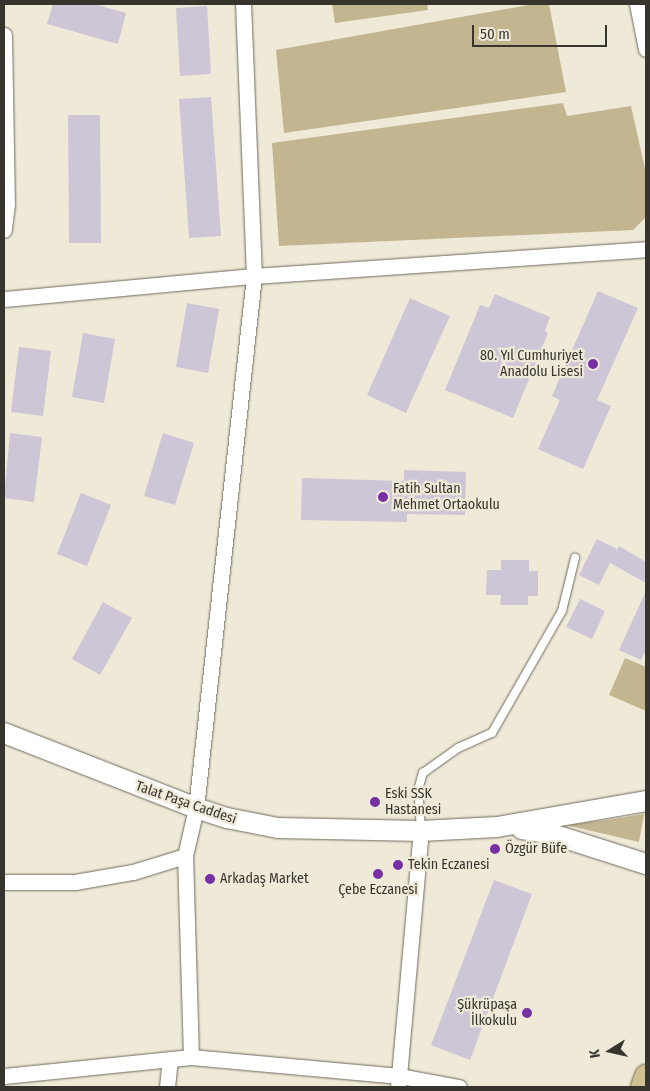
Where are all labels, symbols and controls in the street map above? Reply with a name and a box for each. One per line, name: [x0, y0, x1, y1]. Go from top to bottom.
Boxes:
scale bar: [475, 15, 610, 47]
text: 50 m: [480, 25, 510, 43]
place label: 80. Yıl Cumhuriyet Anadolu Lisesi: [480, 348, 583, 381]
marker: 80. Yıl Cumhuriyet Anadolu Lisesi: [587, 358, 599, 370]
place label: Fatih Sultan Mehmet Ortaokulu: [393, 481, 500, 514]
marker: Fatih Sultan Mehmet Ortaokulu: [377, 491, 389, 503]
street label: Talat Paşa Caddesi: [133, 778, 239, 828]
place label: Eski SSK Hastanesi: [385, 786, 441, 819]
marker: Eski SSK Hastanesi: [369, 796, 381, 808]
place label: Özgür Büfe: [505, 841, 567, 857]
marker: Özgür Büfe: [489, 843, 501, 855]
place label: Tekin Eczanesi: [408, 857, 490, 873]
marker: Tekin Eczanesi: [392, 859, 404, 871]
marker: Çebe Eczanesi: [372, 868, 384, 880]
place label: Arkadaş Market: [220, 871, 309, 887]
marker: Arkadaş Market: [204, 873, 216, 885]
place label: Çebe Eczanesi: [338, 882, 418, 898]
place label: Şükrüpaşa İlkokulu: [457, 997, 517, 1030]
marker: Şükrüpaşa İlkokulu: [521, 1007, 533, 1019]
north arrow: [585, 1026, 635, 1076]
text: K: [586, 1048, 604, 1059]

